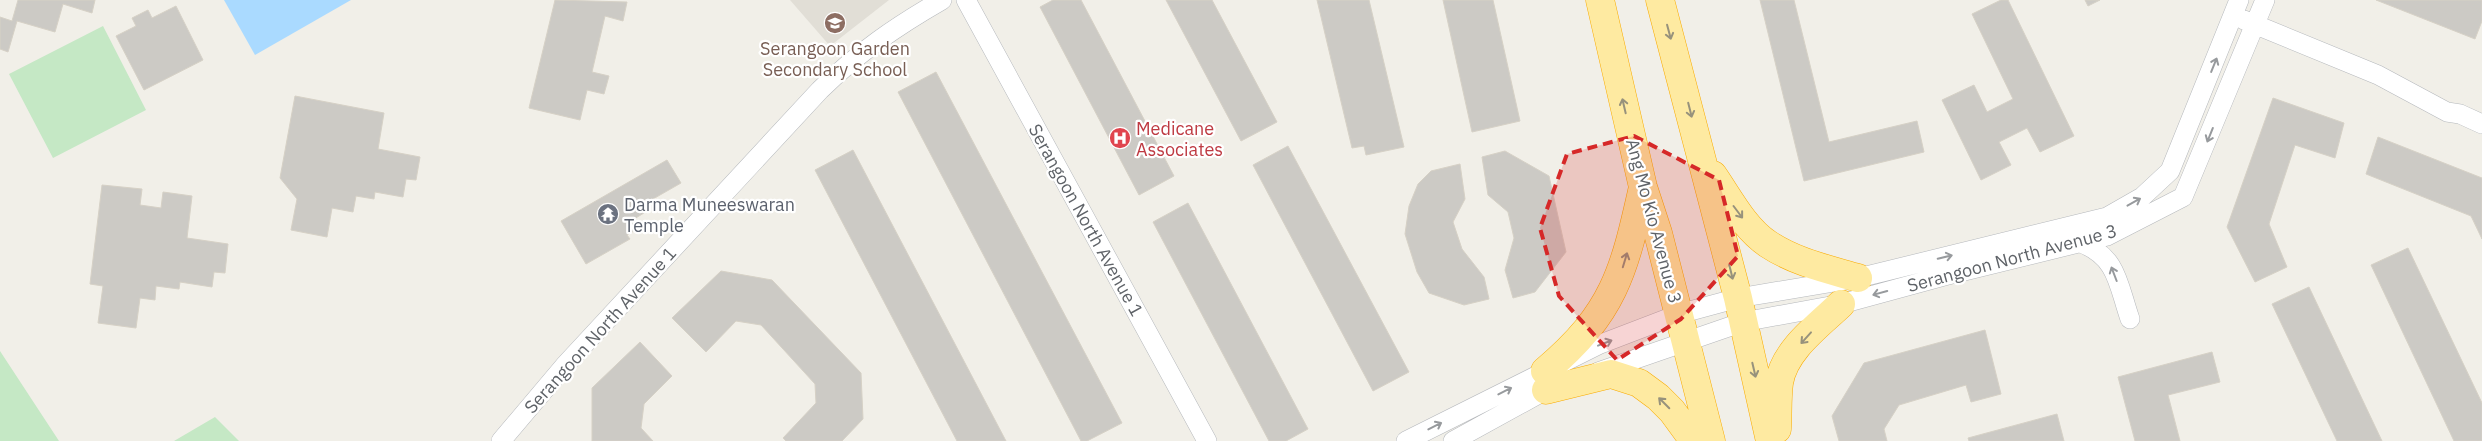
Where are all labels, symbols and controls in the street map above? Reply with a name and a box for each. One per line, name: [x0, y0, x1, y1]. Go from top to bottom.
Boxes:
school or university icon: Serangoon Garden Secondary School: [823, 11, 847, 35]
one-way arrow: [1665, 23, 1674, 39]
place label: Serangoon Garden Secondary School: [760, 37, 910, 81]
one-way arrow: [2210, 58, 2219, 73]
one-way arrow: [1619, 98, 1628, 114]
one-way arrow: [1685, 101, 1695, 117]
place label: Medicane Associates: [1136, 117, 1223, 161]
street label: Serangoon North Avenue 1: [1024, 120, 1148, 320]
hospital icon: Medicane Associates: [1108, 126, 1132, 150]
one-way arrow: [2204, 127, 2214, 142]
street label: Ang Mo Kio Avenue 3: [1621, 136, 1687, 306]
place label: Darma Muneeswaran Temple: [624, 193, 795, 237]
one-way arrow: [2126, 197, 2141, 206]
temple icon: Darma Muneeswaran Temple: [596, 202, 620, 226]
one-way arrow: [1733, 205, 1743, 219]
street label: Serangoon North Avenue 3: [1905, 219, 2119, 297]
street label: Serangoon North Avenue 1: [519, 242, 681, 418]
one-way arrow: [1937, 252, 1953, 261]
one-way arrow: [1620, 253, 1630, 269]
one-way arrow: [1727, 263, 1736, 279]
one-way arrow: [2109, 267, 2118, 282]
one-way arrow: [1873, 289, 1889, 299]
one-way arrow: [1801, 332, 1812, 345]
one-way arrow: [1597, 337, 1612, 347]
one-way arrow: [1750, 362, 1759, 378]
one-way arrow: [1497, 386, 1512, 395]
one-way arrow: [1658, 396, 1670, 409]
one-way arrow: [1428, 421, 1443, 431]

